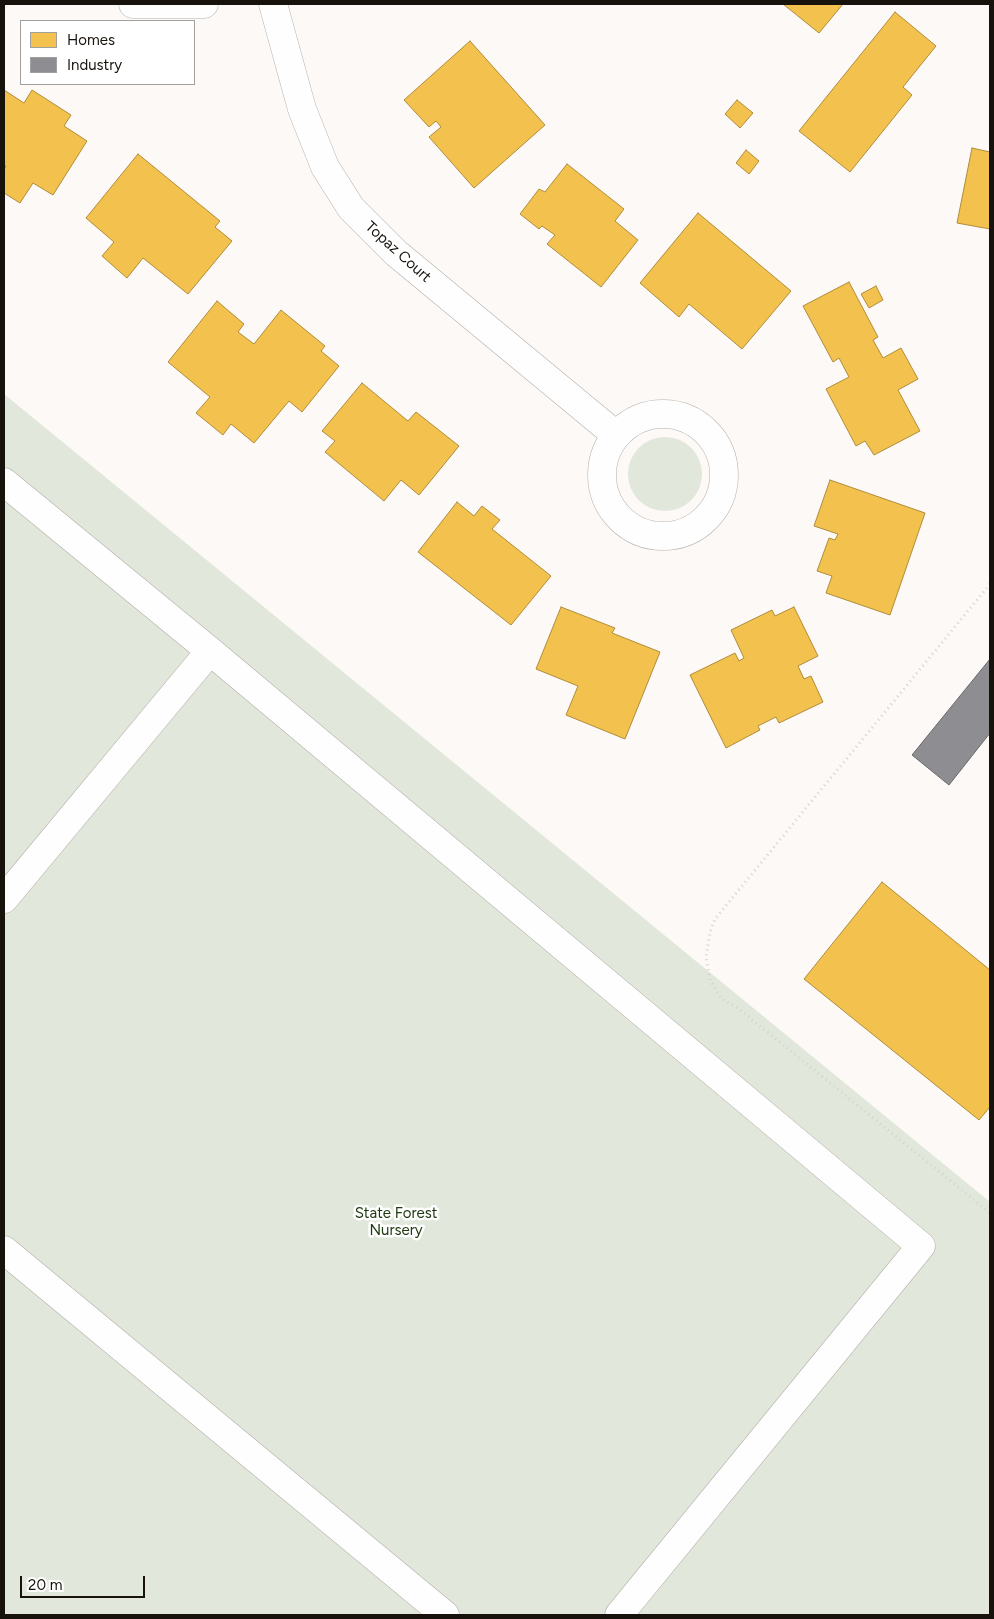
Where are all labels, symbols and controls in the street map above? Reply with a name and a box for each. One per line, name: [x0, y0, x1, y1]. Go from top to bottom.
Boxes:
legend: [20, 20, 195, 85]
text: Homes: [67, 31, 115, 49]
text: Industry: [67, 56, 122, 74]
street label: Topaz Court: [361, 218, 435, 286]
park label: State Forest Nursery: [355, 1205, 437, 1240]
scale bar: [22, 1566, 148, 1598]
text: 20 m: [28, 1576, 62, 1594]

